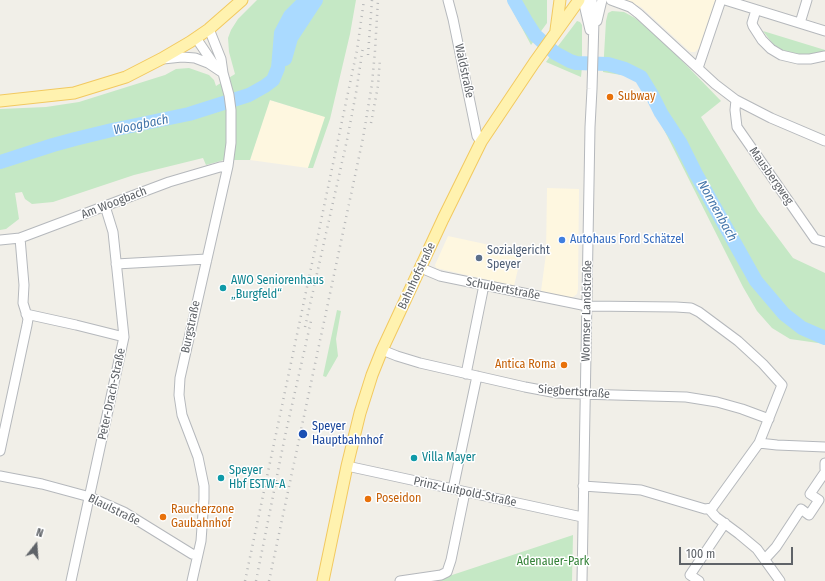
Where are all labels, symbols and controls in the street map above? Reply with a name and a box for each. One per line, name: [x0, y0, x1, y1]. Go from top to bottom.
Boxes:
street label: Waldstraße: [451, 43, 477, 99]
place label: Subway: [618, 90, 655, 104]
marker: Subway: [605, 92, 615, 102]
water label: Woogbach: [112, 112, 170, 138]
street label: Mausbergweg: [746, 144, 796, 208]
water label: Nonnenbach: [694, 178, 740, 244]
street label: Am Woogbach: [79, 184, 149, 222]
place label: Autohaus Ford Schätzel: [570, 233, 684, 247]
marker: Autohaus Ford Schätzel: [557, 235, 567, 245]
street label: Bahnhofstraße: [395, 240, 439, 312]
place label: Sozialgericht Speyer: [487, 244, 550, 272]
marker: Sozialgericht Speyer: [474, 253, 484, 263]
street label: Wormser Landstraße: [579, 260, 595, 362]
place label: AWO Seniorenhaus „Burgfeld“: [231, 274, 324, 302]
street label: Schubertstraße: [465, 275, 541, 303]
marker: AWO Seniorenhaus „Burgfeld“: [218, 283, 228, 293]
street label: Burgstraße: [178, 299, 204, 355]
street label: Peter-Drach-Straße: [95, 347, 129, 441]
place label: Antica Roma: [495, 358, 556, 372]
marker: Antica Roma: [559, 360, 569, 370]
street label: Siegbertstraße: [538, 382, 610, 402]
place label: Speyer Hauptbahnhof: [312, 420, 383, 448]
marker: Speyer Hauptbahnhof: [297, 428, 309, 440]
place label: Villa Mayer: [422, 451, 476, 465]
marker: Villa Mayer: [409, 453, 419, 463]
place label: Speyer Hbf ESTW-A: [229, 464, 286, 492]
marker: Speyer Hbf ESTW-A: [216, 473, 226, 483]
street label: Prinz-Luitpold-Straße: [412, 474, 518, 510]
street label: Blaulstraße: [86, 491, 142, 529]
place label: Poseidon: [376, 492, 421, 506]
marker: Poseidon: [363, 494, 373, 504]
place label: Raucherzone Gaubahnhof: [171, 503, 234, 531]
marker: Raucherzone Gaubahnhof: [158, 512, 168, 522]
north arrow: [16, 525, 56, 565]
text: N: [35, 526, 45, 540]
scale bar: [681, 539, 795, 565]
text: 100 m: [686, 547, 715, 561]
park label: Adenauer-Park: [517, 555, 589, 569]

